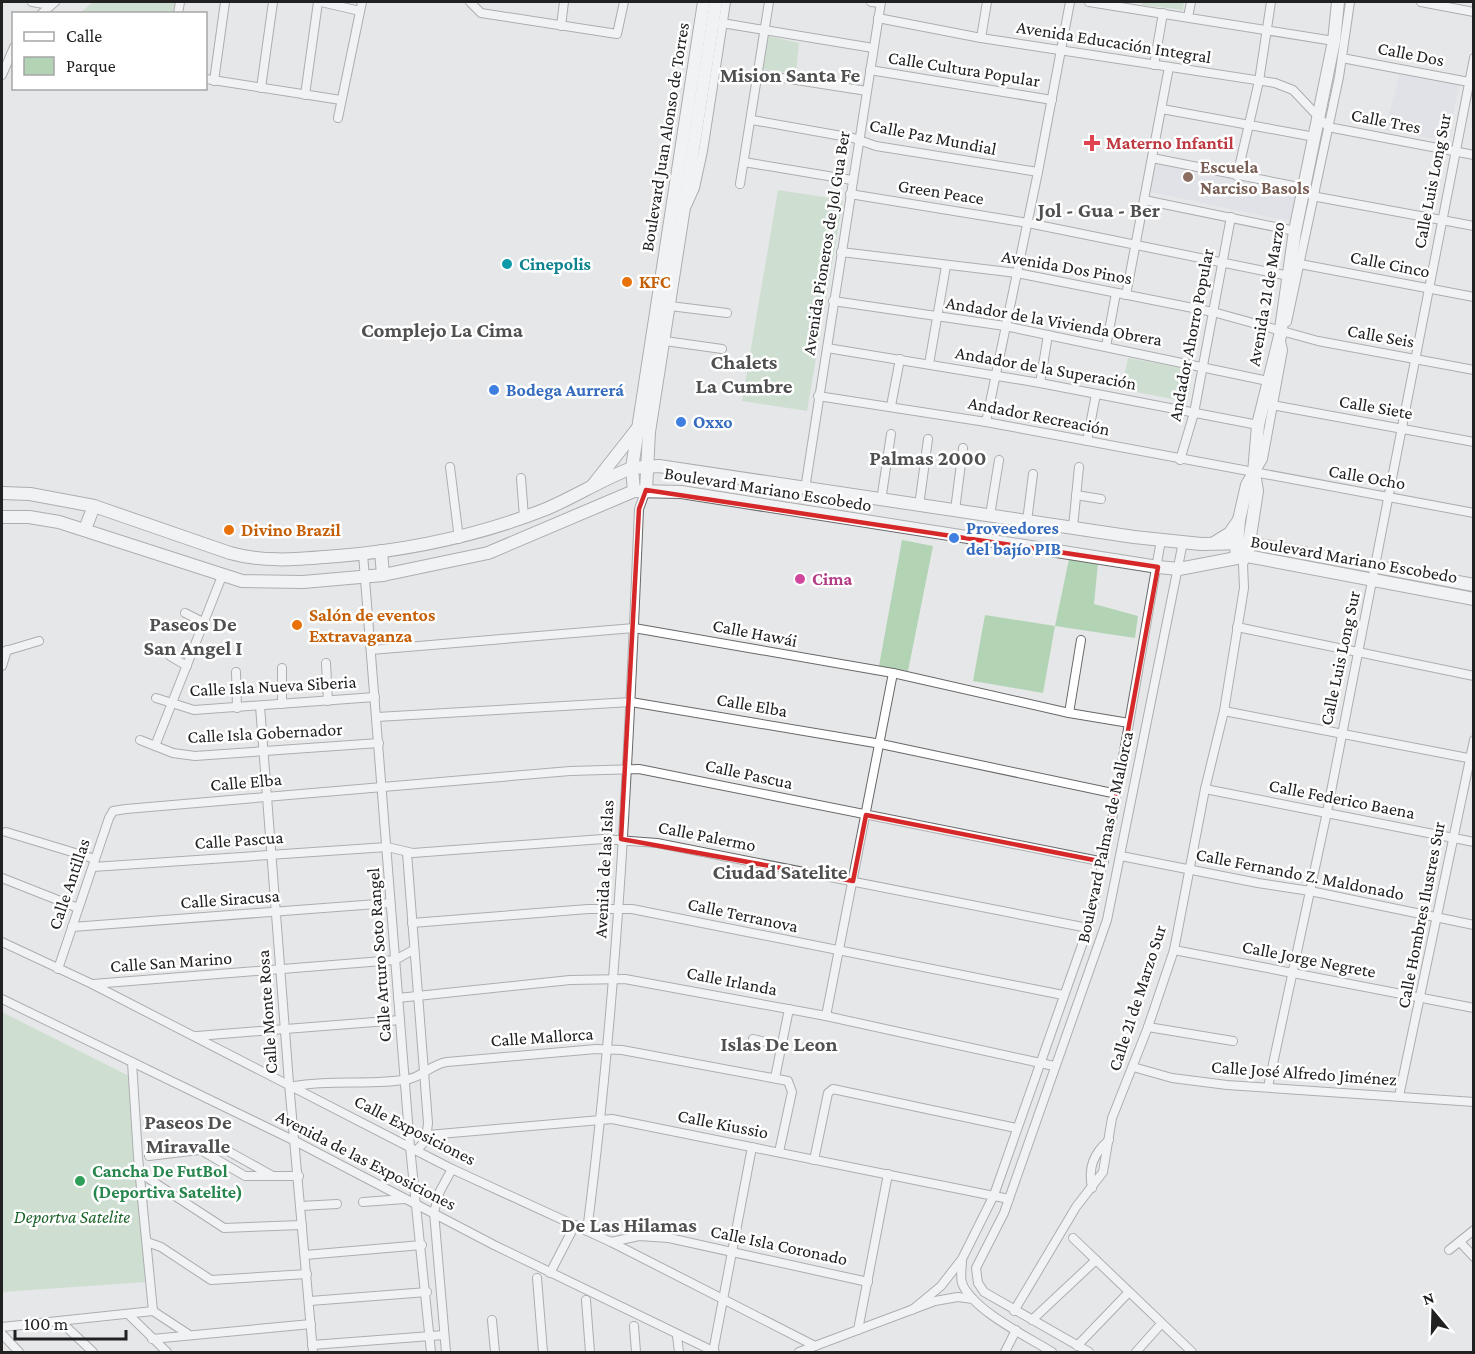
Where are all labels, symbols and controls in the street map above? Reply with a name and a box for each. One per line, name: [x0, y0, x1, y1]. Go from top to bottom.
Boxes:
legend: [12, 12, 207, 90]
street label: Avenida Educación Integral: [1015, 17, 1213, 67]
street label: Boulevard Juan Alonso de Torres: [637, 21, 693, 253]
text: Calle: [66, 26, 102, 46]
street label: Calle Dos: [1376, 38, 1446, 70]
street label: Calle Cultura Popular: [887, 47, 1042, 91]
text: Parque: [66, 56, 116, 76]
district label: Mision Santa Fe: [720, 63, 861, 87]
street label: Calle Tres: [1350, 104, 1422, 138]
street label: Calle Luis Long Sur: [1409, 111, 1455, 250]
street label: Calle Paz Mundial: [868, 115, 999, 159]
street label: Avenida Pioneros de Jol Gua Ber: [798, 129, 854, 357]
place label: Materno Infantil: [1106, 133, 1234, 153]
marker: Materno Infantil: [1083, 134, 1101, 152]
place label: Escuela Narciso Basols: [1200, 157, 1310, 198]
marker: Escuela Narciso Basols: [1181, 170, 1195, 184]
street label: Green Peace: [897, 175, 985, 209]
district label: Jol - Gua - Ber: [1036, 198, 1161, 222]
street label: Avenida 21 de Marzo: [1243, 220, 1289, 368]
street label: Avenida Dos Pinos: [1000, 246, 1134, 288]
street label: Andador Ahorro Popular: [1164, 246, 1218, 423]
street label: Calle Cinco: [1348, 246, 1432, 282]
place label: Cinepolis: [519, 254, 591, 274]
marker: Cinepolis: [500, 257, 514, 271]
place label: KFC: [639, 272, 671, 292]
marker: KFC: [620, 275, 634, 289]
street label: Andador de la Vivienda Obrera: [944, 292, 1164, 350]
district label: Complejo La Cima: [361, 318, 524, 342]
street label: Calle Seis: [1346, 320, 1416, 352]
street label: Andador de la Superación: [954, 342, 1138, 394]
district label: Chalets La Cumbre: [696, 350, 793, 398]
place label: Bodega Aurrerá: [506, 380, 624, 400]
marker: Bodega Aurrerá: [487, 383, 501, 397]
street label: Calle Siete: [1338, 391, 1414, 423]
street label: Andador Recreación: [966, 392, 1112, 440]
place label: Oxxo: [693, 412, 733, 432]
marker: Oxxo: [674, 415, 688, 429]
district label: Palmas 2000: [869, 446, 987, 470]
street label: Calle Ocho: [1327, 460, 1407, 494]
street label: Boulevard Mariano Escobedo: [663, 463, 873, 515]
place label: Proveedores del bajío PIB: [966, 518, 1061, 560]
place label: Divino Brazil: [241, 520, 341, 540]
marker: Divino Brazil: [222, 523, 236, 537]
marker: Proveedores del bajío PIB: [947, 531, 961, 545]
street label: Boulevard Mariano Escobedo: [1249, 531, 1459, 587]
place label: Cima: [812, 569, 852, 589]
marker: Cima: [793, 572, 807, 586]
street label: Calle Luis Long Sur: [1316, 588, 1364, 727]
place label: Salón de eventos Extravaganza: [309, 605, 435, 646]
district label: Paseos De San Angel I: [144, 612, 242, 660]
street label: Calle Hawái: [711, 615, 799, 651]
marker: Salón de eventos Extravaganza: [290, 618, 304, 632]
street label: Calle Isla Nueva Siberia: [189, 672, 357, 700]
street label: Calle Elba: [715, 689, 789, 721]
street label: Calle Isla Gobernador: [187, 719, 344, 747]
street label: Boulevard Palmas de Mallorca: [1073, 729, 1137, 945]
street label: Calle Pascua: [703, 755, 795, 793]
street label: Calle Elba: [209, 769, 283, 795]
street label: Calle Federico Baena: [1267, 775, 1417, 823]
street label: Avenida de las Islas: [590, 799, 618, 939]
street label: Calle Palermo: [656, 817, 758, 855]
street label: Calle Hombres Ilustres Sur: [1393, 819, 1449, 1010]
street label: Calle Pascua: [194, 827, 284, 853]
street label: Calle Antillas: [44, 836, 94, 932]
street label: Calle Fernando Z. Maldonado: [1194, 844, 1406, 904]
district label: Ciudad Satelite: [712, 860, 848, 884]
street label: Calle Arturo Soto Rangel: [363, 867, 395, 1043]
street label: Calle Siracusa: [180, 886, 280, 912]
street label: Calle Terranova: [686, 894, 800, 936]
street label: Calle 21 de Marzo Sur: [1104, 922, 1170, 1073]
street label: Calle Jorge Negrete: [1240, 936, 1378, 982]
street label: Calle San Marino: [109, 948, 233, 976]
street label: Calle Monte Rosa: [253, 949, 281, 1075]
street label: Calle Irlanda: [685, 962, 779, 1000]
street label: Calle Mallorca: [490, 1023, 594, 1051]
district label: Islas De Leon: [721, 1032, 837, 1056]
street label: Calle José Alfredo Jiménez: [1211, 1057, 1398, 1089]
street label: Calle Exposiciones: [351, 1091, 479, 1169]
street label: Calle Kiussio: [676, 1105, 770, 1143]
street label: Avenida de las Exposiciones: [273, 1106, 459, 1214]
district label: Paseos De Miravalle: [144, 1110, 232, 1158]
place label: Cancha De FutBol (Deportiva Satelite): [92, 1161, 243, 1203]
marker: Cancha De FutBol (Deportiva Satelite): [73, 1174, 87, 1188]
park label: Deportva Satelite: [14, 1207, 130, 1227]
district label: De Las Hilamas: [561, 1213, 697, 1237]
street label: Calle Isla Coronado: [709, 1221, 849, 1269]
north arrow: [1403, 1282, 1463, 1342]
text: N: [1420, 1288, 1436, 1308]
scale bar: [15, 1303, 126, 1341]
text: 100 m: [24, 1314, 69, 1334]

